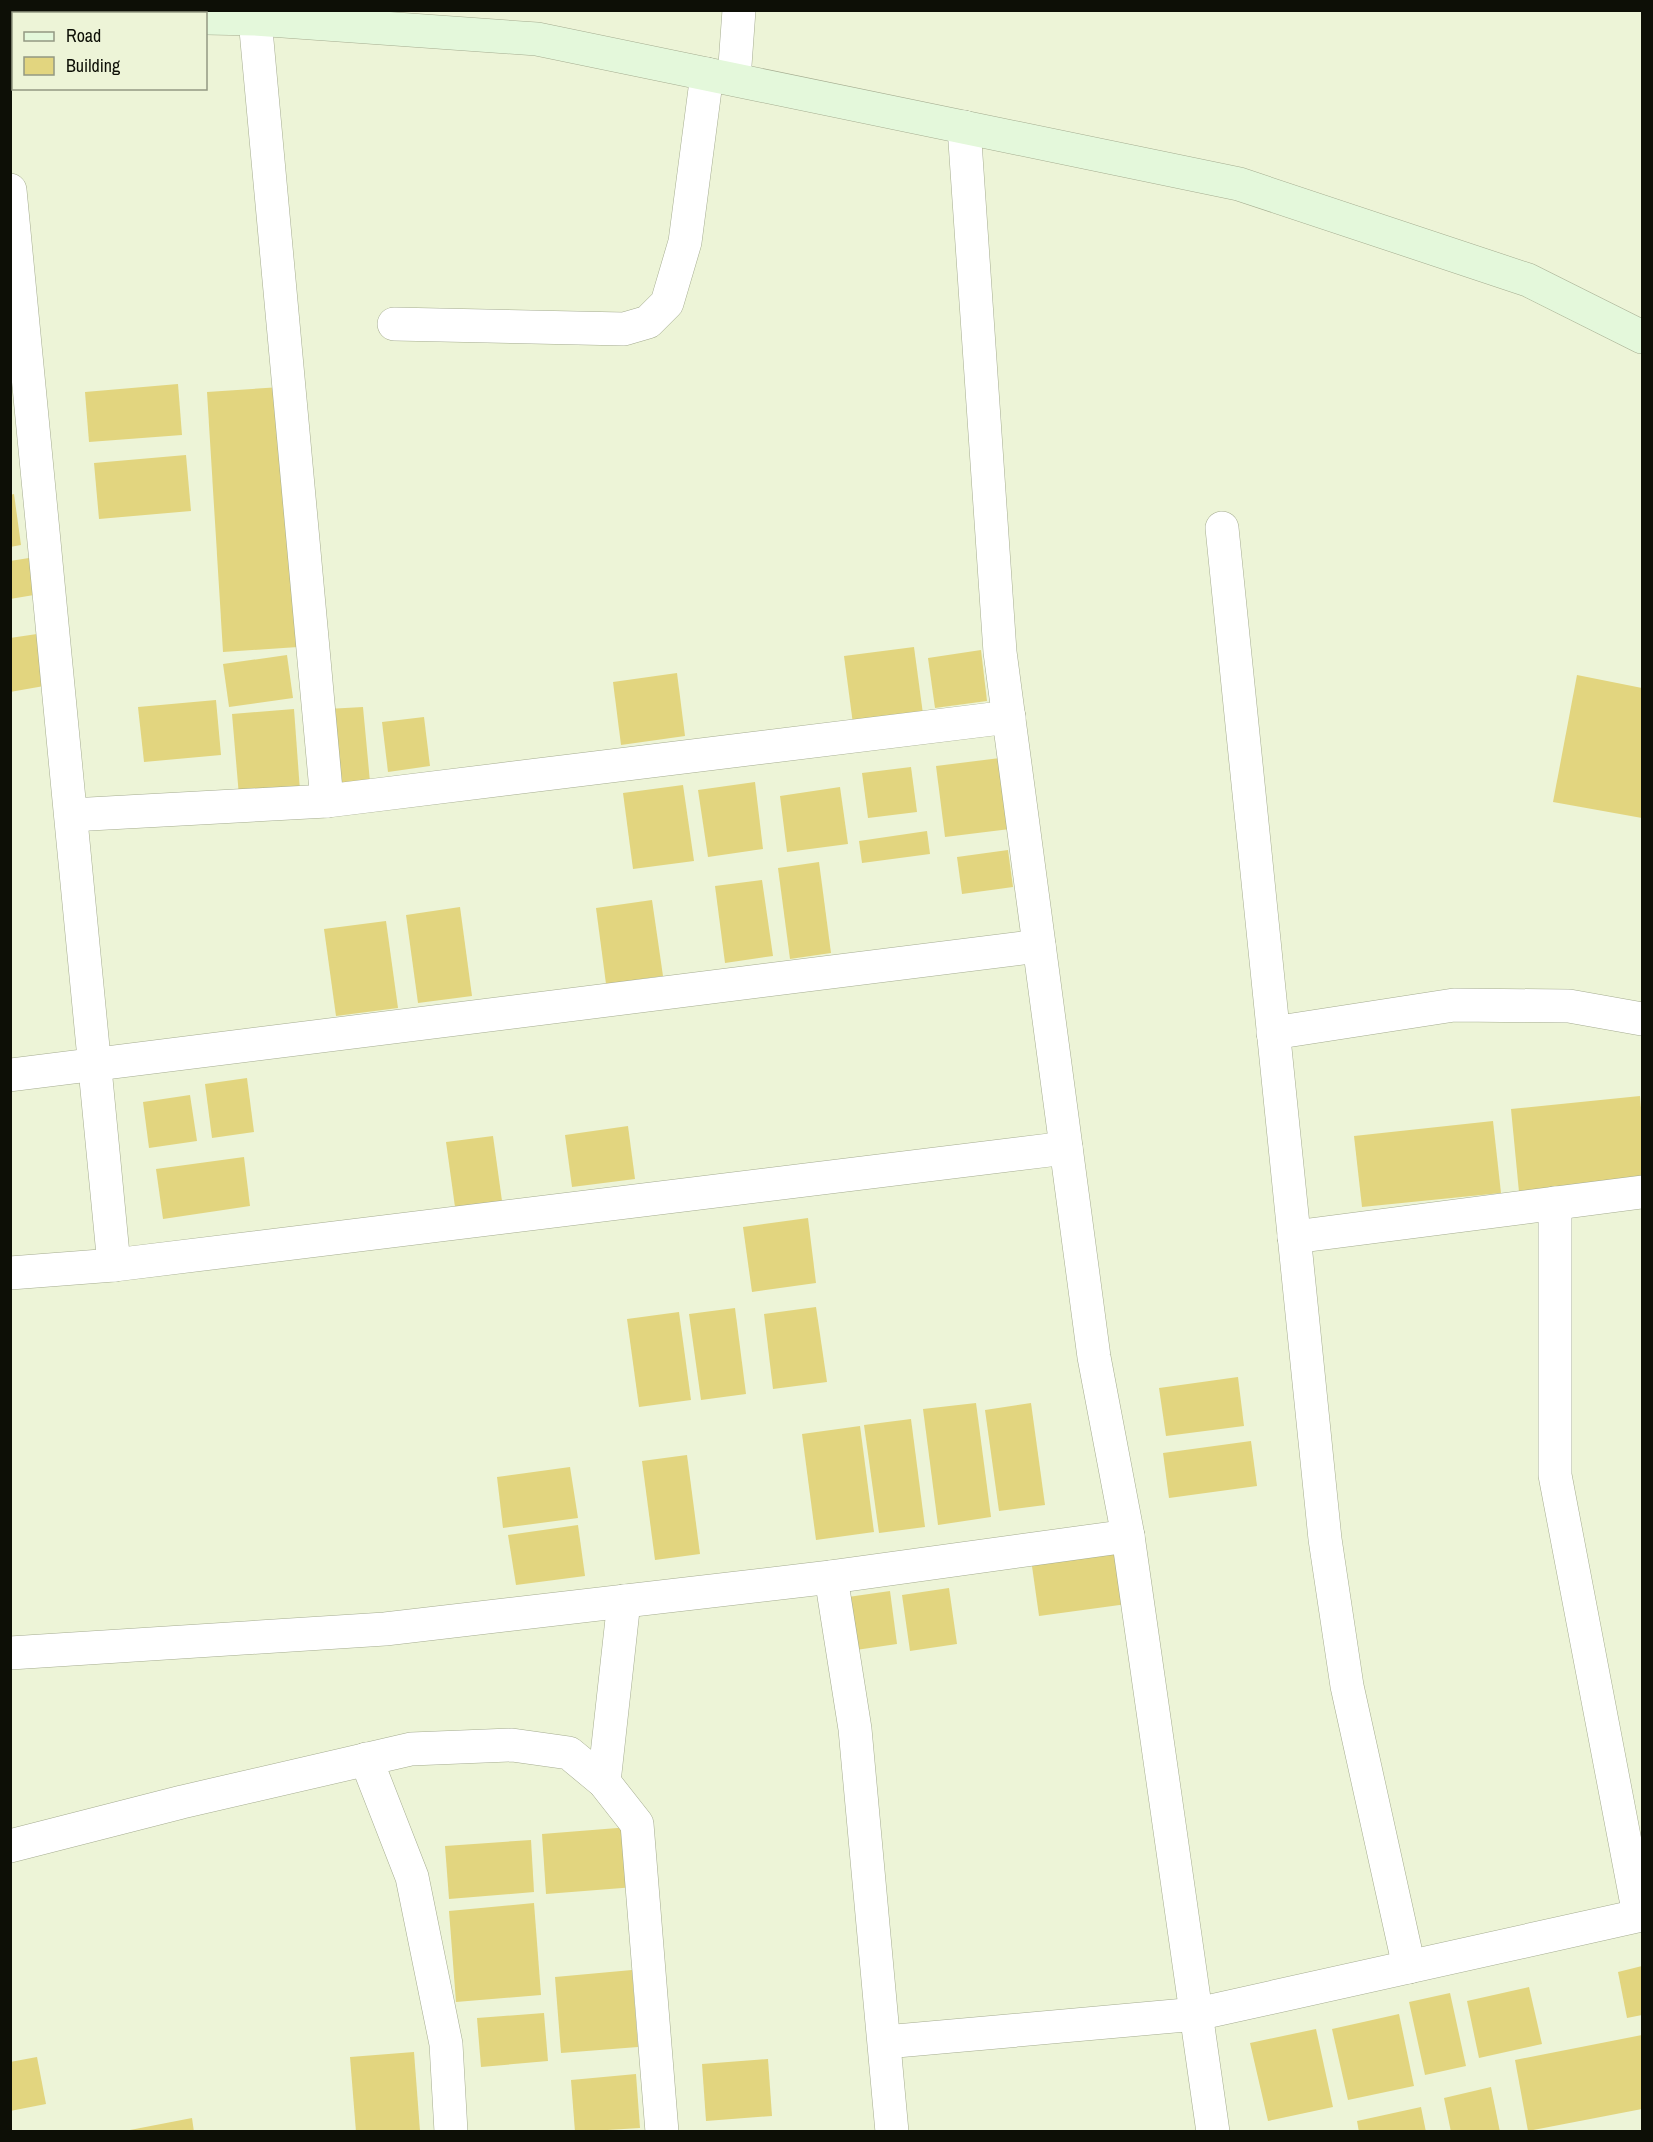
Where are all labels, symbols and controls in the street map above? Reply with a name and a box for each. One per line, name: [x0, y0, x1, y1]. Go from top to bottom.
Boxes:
legend: [12, 12, 207, 90]
text: Road: [66, 23, 101, 48]
text: Building: [66, 53, 121, 78]

